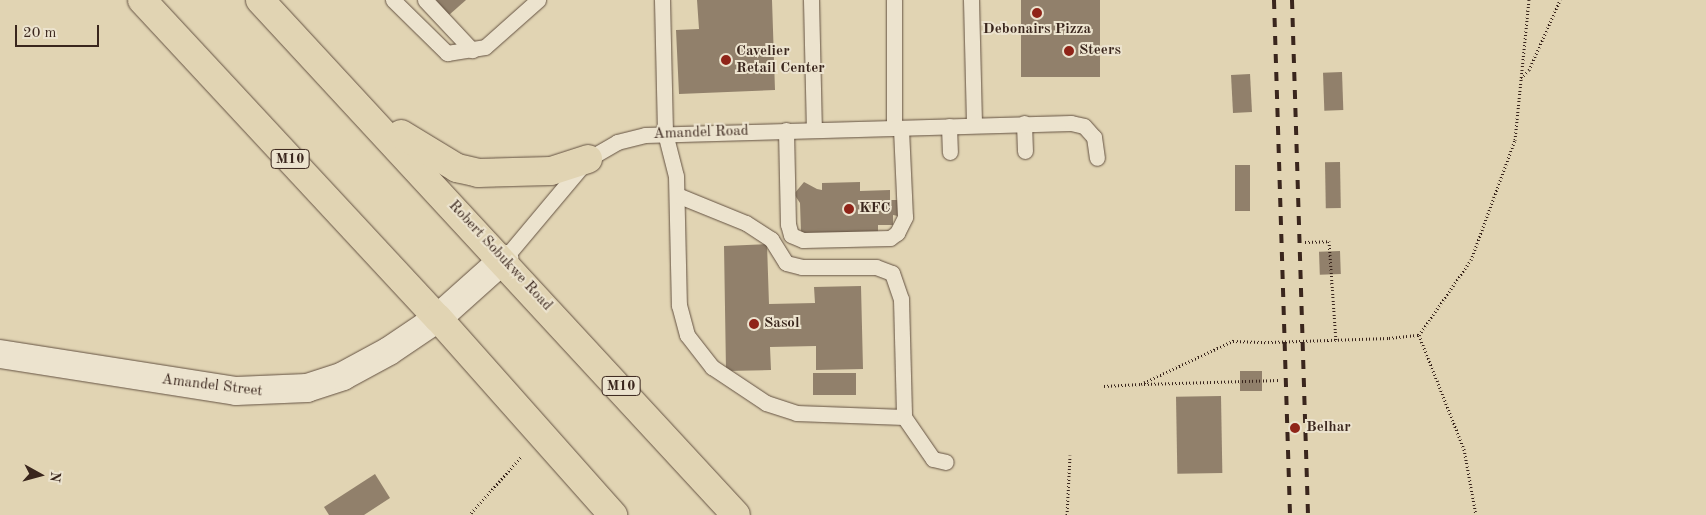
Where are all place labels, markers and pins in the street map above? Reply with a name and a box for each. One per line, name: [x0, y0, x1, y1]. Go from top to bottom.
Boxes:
marker: Debonairs Pizza: [1031, 7, 1043, 19]
place label: Debonairs Pizza: [983, 21, 1091, 39]
place label: Cavelier Retail Center: [736, 42, 825, 77]
place label: Steers: [1079, 42, 1121, 60]
marker: Steers: [1063, 45, 1075, 57]
marker: Cavelier Retail Center: [720, 54, 732, 66]
place label: KFC: [859, 200, 890, 218]
marker: KFC: [843, 203, 855, 215]
place label: Sasol: [764, 315, 800, 333]
marker: Sasol: [748, 318, 760, 330]
place label: Belhar: [1306, 419, 1351, 437]
marker: Belhar: [1288, 421, 1302, 435]

